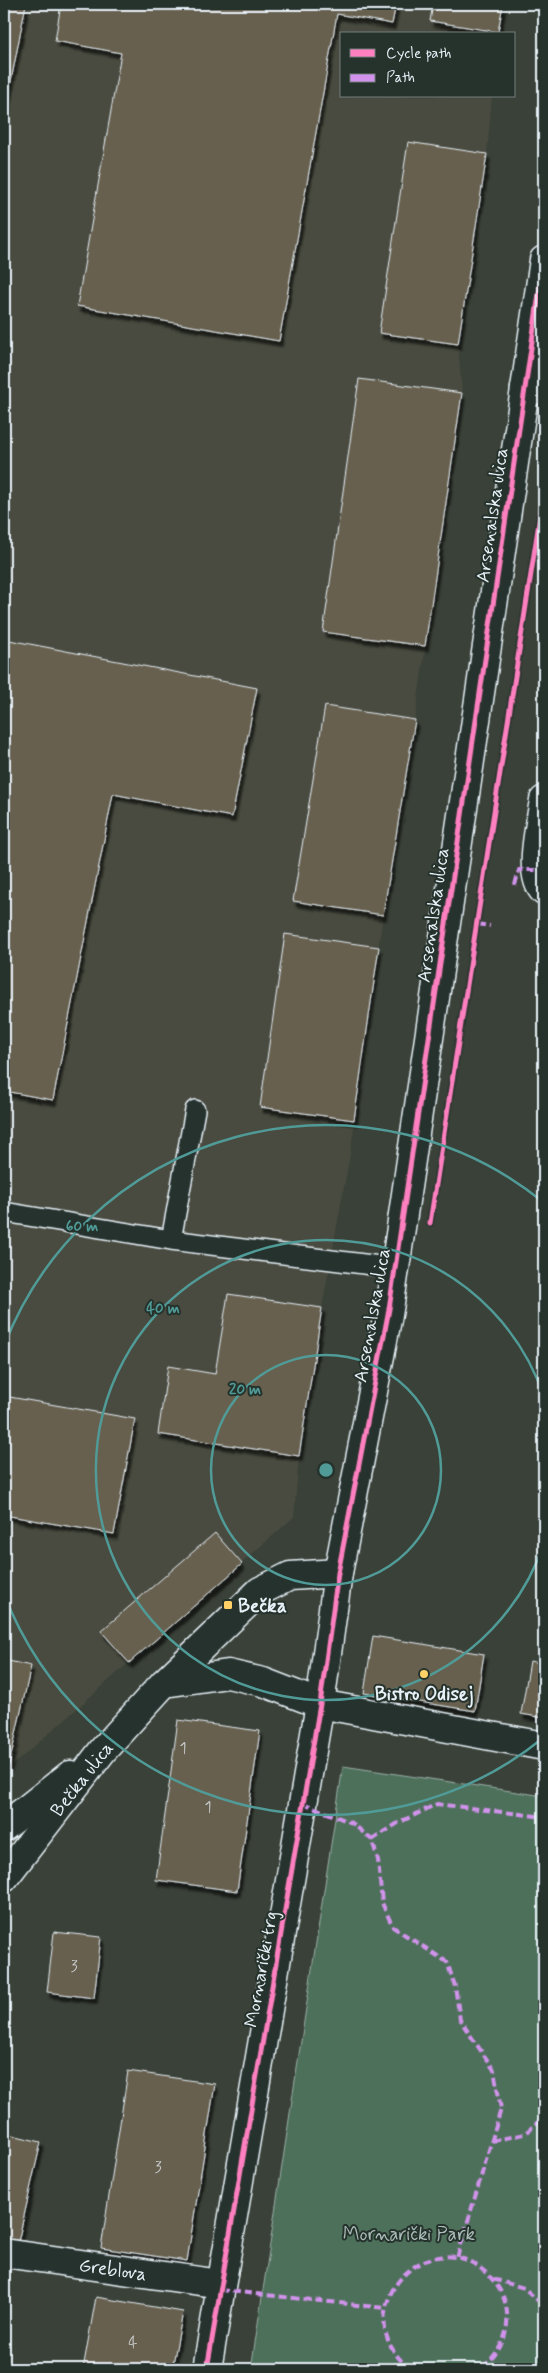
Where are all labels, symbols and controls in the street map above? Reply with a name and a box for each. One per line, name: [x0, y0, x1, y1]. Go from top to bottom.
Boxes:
legend: [340, 32, 516, 98]
text: Cycle path: [386, 44, 451, 64]
text: Path: [386, 68, 415, 88]
street label: Arsenalska ulica: [471, 446, 514, 584]
street label: Arsenalska ulica: [412, 846, 455, 984]
text: 60 m: [66, 1217, 98, 1237]
street label: Arsenalska ulica: [348, 1246, 397, 1384]
text: 40 m: [146, 1299, 180, 1319]
text: 20 m: [229, 1380, 261, 1400]
centre of rings: [317, 1461, 335, 1479]
place label: Bečka: [238, 1594, 287, 1619]
marker: Bečka: [222, 1599, 234, 1611]
marker: Bistro Odisej: [418, 1668, 430, 1680]
place label: Bistro Odisej: [375, 1682, 473, 1708]
street label: Bečka ulica: [45, 1736, 119, 1822]
house number: 1: [179, 1738, 187, 1759]
house number: 1: [204, 1797, 212, 1818]
street label: Mornarički trg: [239, 1909, 285, 2030]
house number: 3: [70, 1956, 78, 1977]
house number: 3: [154, 2157, 162, 2178]
park label: Mornarički Park: [343, 2222, 476, 2247]
street label: Greblova: [77, 2253, 148, 2287]
house number: 4: [128, 2332, 138, 2353]

